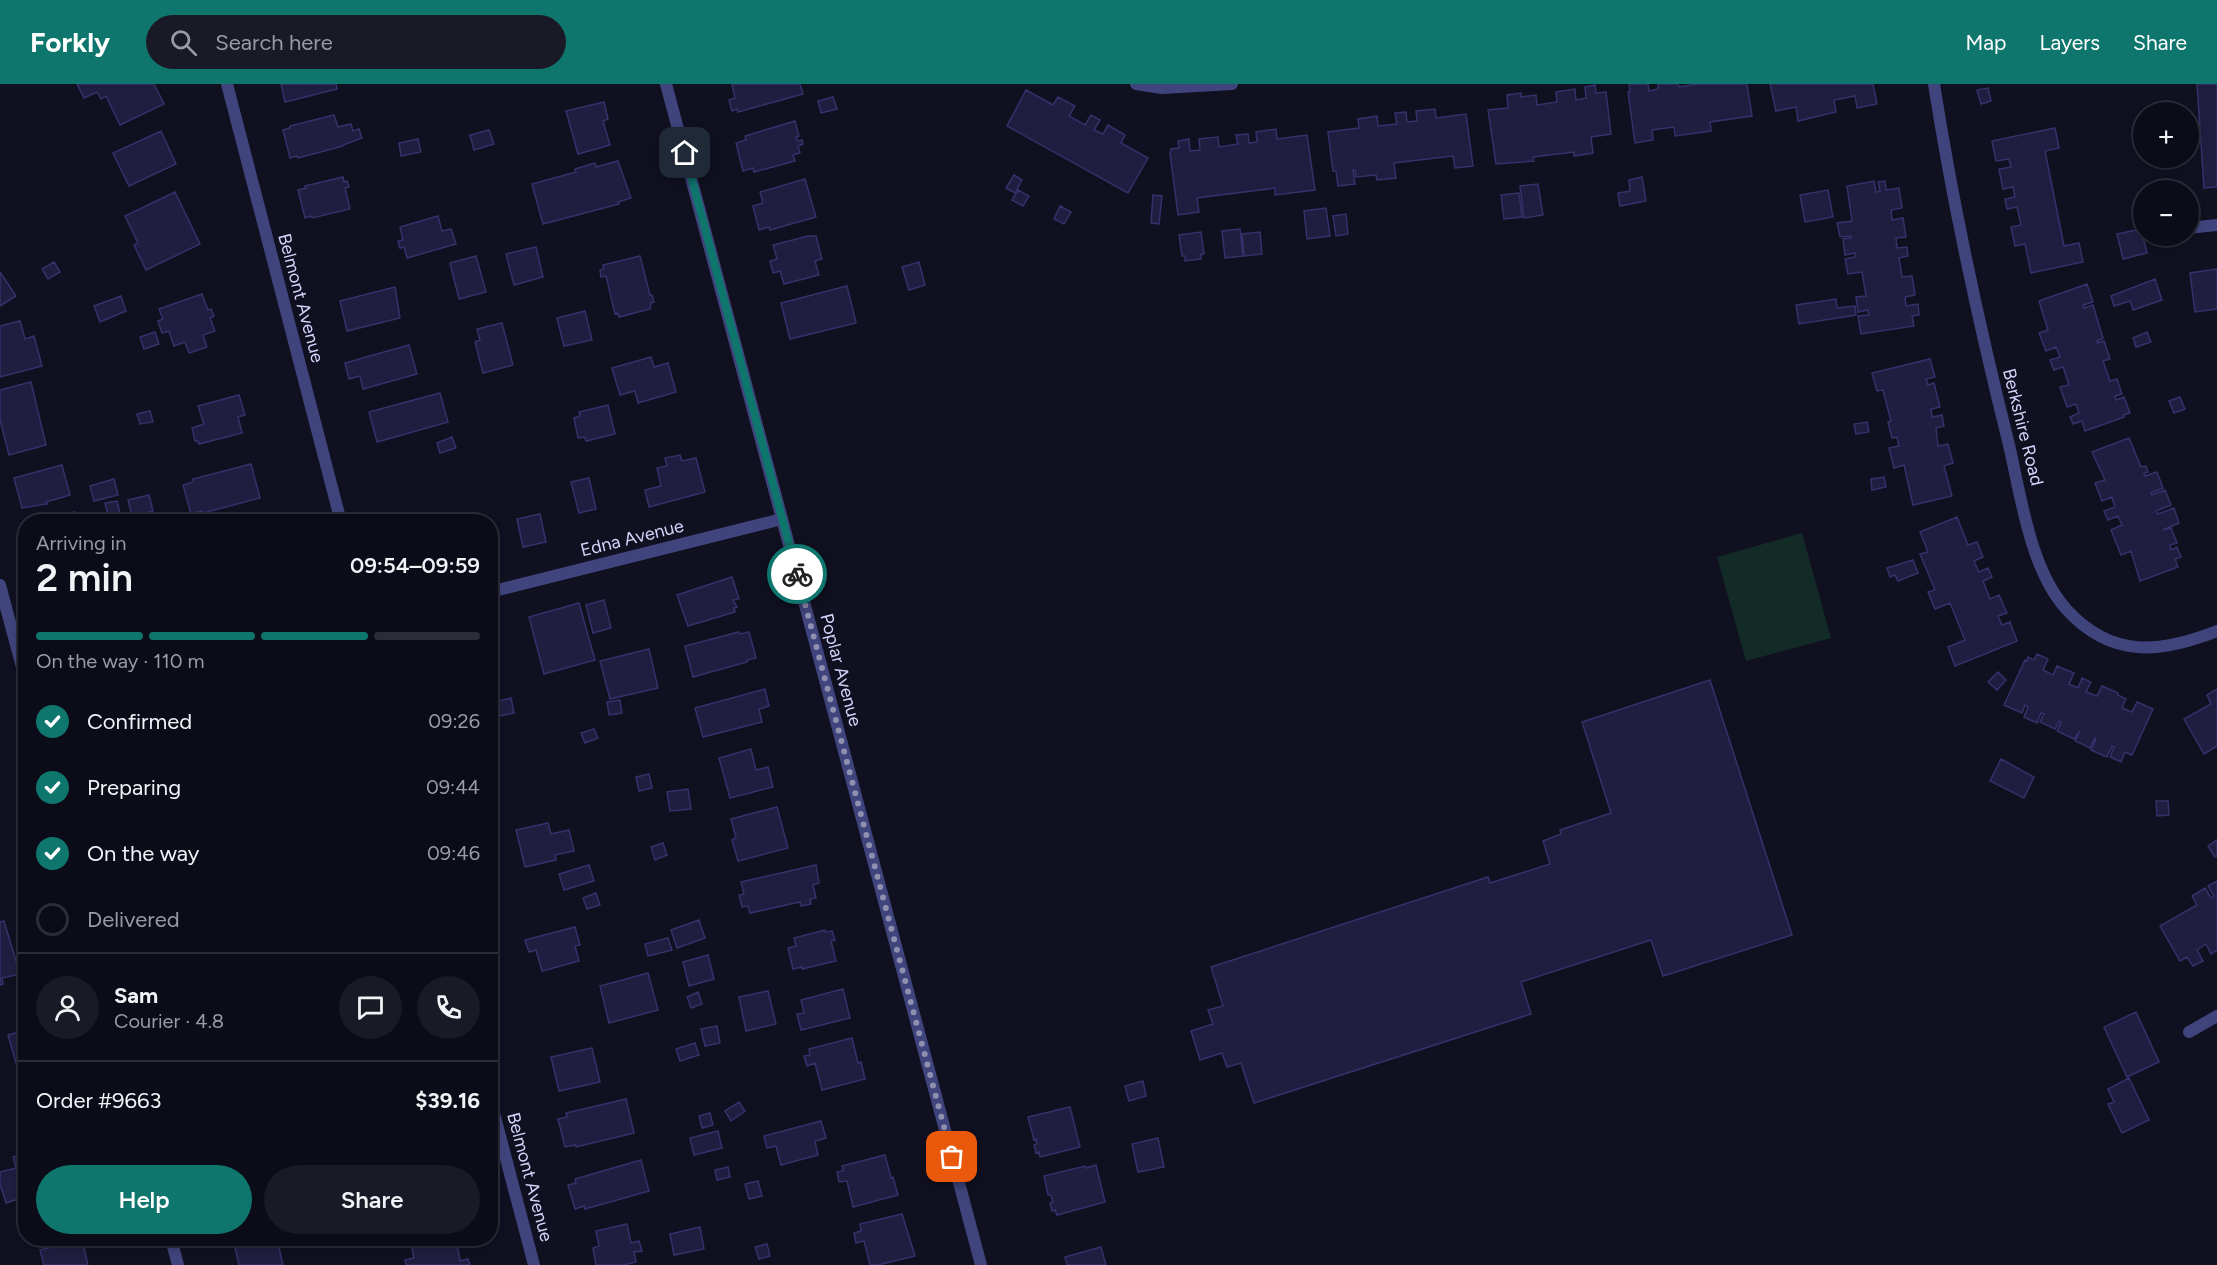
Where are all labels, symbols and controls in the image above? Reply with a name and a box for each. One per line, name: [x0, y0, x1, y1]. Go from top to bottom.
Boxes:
search box: [146, 15, 566, 69]
text: Forkly: [30, 25, 110, 59]
icon: search: [167, 26, 200, 59]
text: Search here: [215, 29, 333, 56]
text: Map: [1966, 30, 2006, 55]
text: Layers: [2039, 30, 2100, 55]
text: Share: [2133, 30, 2187, 55]
map controls: [2133, 102, 2199, 246]
button: +: [2133, 102, 2199, 168]
pin: [659, 127, 710, 178]
icon: home: [668, 136, 701, 169]
button: −: [2133, 180, 2199, 246]
street label: Belmont Avenue: [273, 231, 329, 365]
street label: Berkshire Road: [1998, 366, 2048, 488]
street label: Edna Avenue: [578, 514, 686, 561]
text: Arriving in: [36, 531, 126, 555]
courier: [767, 544, 827, 604]
text: 09:54–09:59: [350, 552, 480, 579]
text: 2 min: [36, 554, 133, 601]
icon: bike: [781, 558, 814, 591]
street label: Poplar Avenue: [815, 611, 867, 729]
text: On the way · 110 m: [36, 649, 204, 673]
icon: check: [36, 705, 69, 738]
text: Confirmed: [87, 708, 192, 735]
text: 09:26: [428, 709, 480, 733]
icon: check: [36, 771, 69, 804]
text: Preparing: [87, 774, 181, 801]
text: 09:44: [426, 775, 480, 799]
icon: check: [36, 837, 69, 870]
text: On the way: [87, 840, 199, 867]
text: 09:46: [427, 841, 480, 865]
text: Delivered: [87, 906, 180, 933]
button: person: [36, 976, 99, 1039]
button: chat: [339, 976, 402, 1039]
button: phone: [417, 976, 480, 1039]
text: Sam: [114, 982, 158, 1009]
text: Courier · 4.8: [114, 1009, 224, 1033]
text: Order #9663: [36, 1087, 161, 1114]
text: $39.16: [415, 1087, 480, 1114]
street label: Belmont Avenue: [502, 1110, 558, 1244]
pin: [926, 1131, 977, 1182]
icon: bag: [935, 1140, 968, 1173]
button: Help: [36, 1165, 252, 1234]
button: Share: [264, 1165, 480, 1234]

